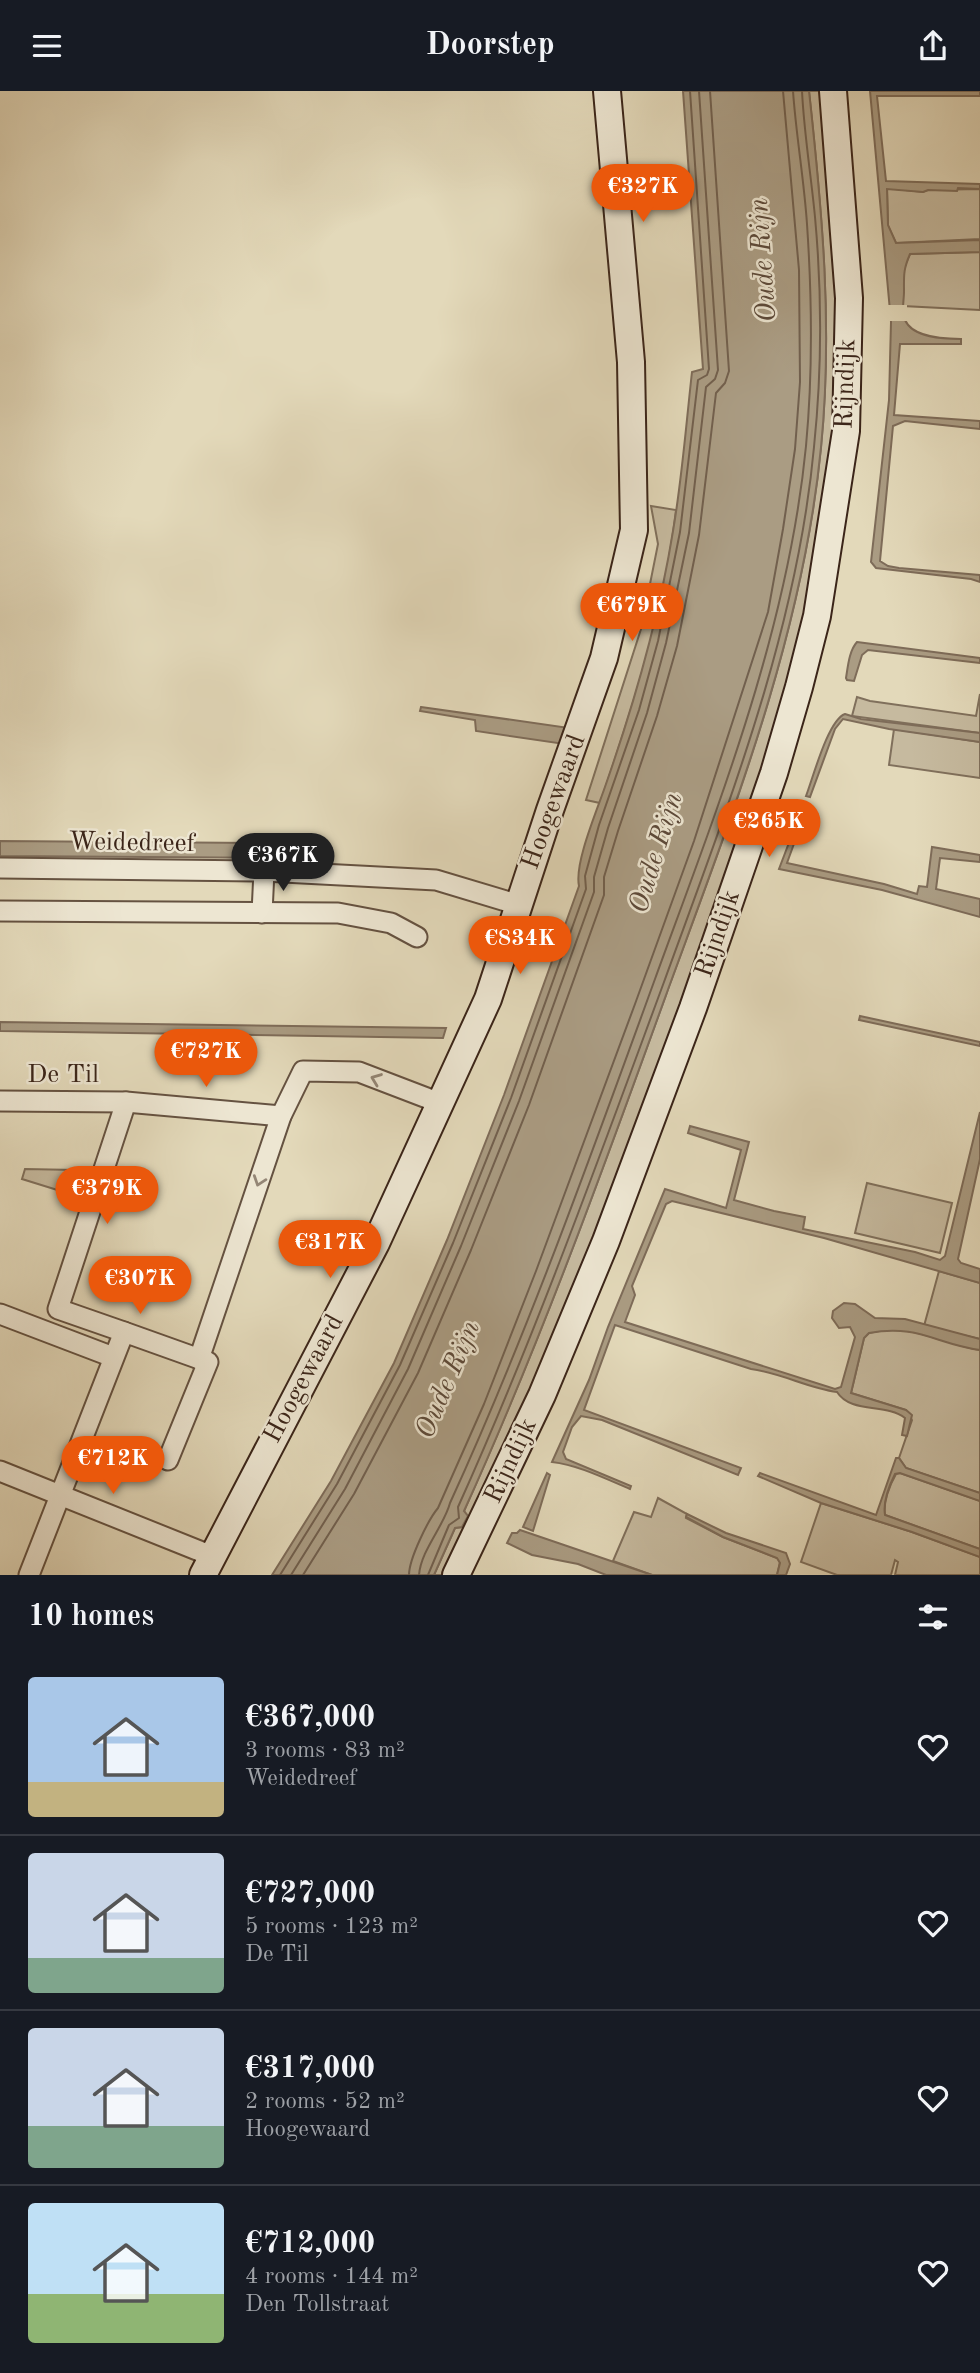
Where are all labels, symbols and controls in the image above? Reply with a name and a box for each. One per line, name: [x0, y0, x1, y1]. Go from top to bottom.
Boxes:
icon: menu: [28, 27, 66, 65]
icon: share: [914, 27, 952, 65]
text: Doorstep: [425, 30, 555, 62]
pin: €327K: [594, 165, 692, 224]
text: €327K: [607, 175, 679, 198]
water label: Oude Rijn: [746, 197, 782, 323]
street label: Rijndijk: [831, 338, 861, 430]
pin: €679K: [583, 583, 681, 643]
text: €679K: [596, 594, 668, 617]
street label: Hoogewaard: [518, 731, 590, 873]
water label: Oude Rijn: [625, 789, 689, 917]
pin: €265K: [720, 799, 818, 859]
text: €265K: [733, 810, 805, 833]
street label: Weidedreef: [69, 829, 197, 857]
pin: €367K: [234, 833, 332, 893]
text: €367K: [247, 844, 319, 867]
street label: Rijndijk: [691, 887, 745, 981]
pin: €834K: [471, 917, 569, 976]
text: €834K: [484, 927, 556, 950]
pin: €727K: [157, 1030, 255, 1089]
text: €727K: [170, 1040, 242, 1063]
street label: De Til: [27, 1062, 99, 1088]
one-way arrow: [371, 1073, 383, 1087]
pin: €379K: [58, 1167, 156, 1226]
one-way arrow: [253, 1175, 267, 1187]
text: €379K: [71, 1177, 143, 1200]
pin: €317K: [281, 1221, 379, 1280]
text: €317K: [294, 1231, 366, 1254]
pin: €307K: [91, 1257, 189, 1316]
text: €307K: [104, 1267, 176, 1290]
street label: Hoogewaard: [259, 1310, 349, 1448]
water label: Oude Rijn: [412, 1317, 486, 1443]
street label: Rijndijk: [480, 1415, 542, 1507]
pin: €712K: [64, 1437, 162, 1496]
text: €712K: [77, 1447, 149, 1470]
icon: filters: [914, 1598, 952, 1636]
text: 10 homes: [28, 1602, 154, 1632]
text: €367,000: [245, 1703, 375, 1733]
icon: home: [84, 1705, 168, 1789]
icon: heart: [914, 1728, 952, 1766]
text: 3 rooms · 83 m²: [245, 1739, 405, 1762]
text: Weidedreef: [245, 1767, 357, 1790]
text: €727,000: [245, 1879, 375, 1909]
icon: home: [84, 1881, 168, 1965]
icon: heart: [914, 1904, 952, 1942]
text: 5 rooms · 123 m²: [245, 1915, 418, 1938]
text: De Til: [245, 1943, 309, 1966]
text: €317,000: [245, 2054, 375, 2084]
icon: home: [84, 2056, 168, 2140]
icon: heart: [914, 2079, 952, 2117]
text: 2 rooms · 52 m²: [245, 2090, 405, 2113]
text: Hoogewaard: [245, 2118, 370, 2141]
text: €712,000: [245, 2229, 375, 2259]
icon: home: [84, 2231, 168, 2315]
icon: heart: [914, 2254, 952, 2292]
text: 4 rooms · 144 m²: [245, 2265, 418, 2288]
text: Den Tollstraat: [245, 2293, 389, 2316]

